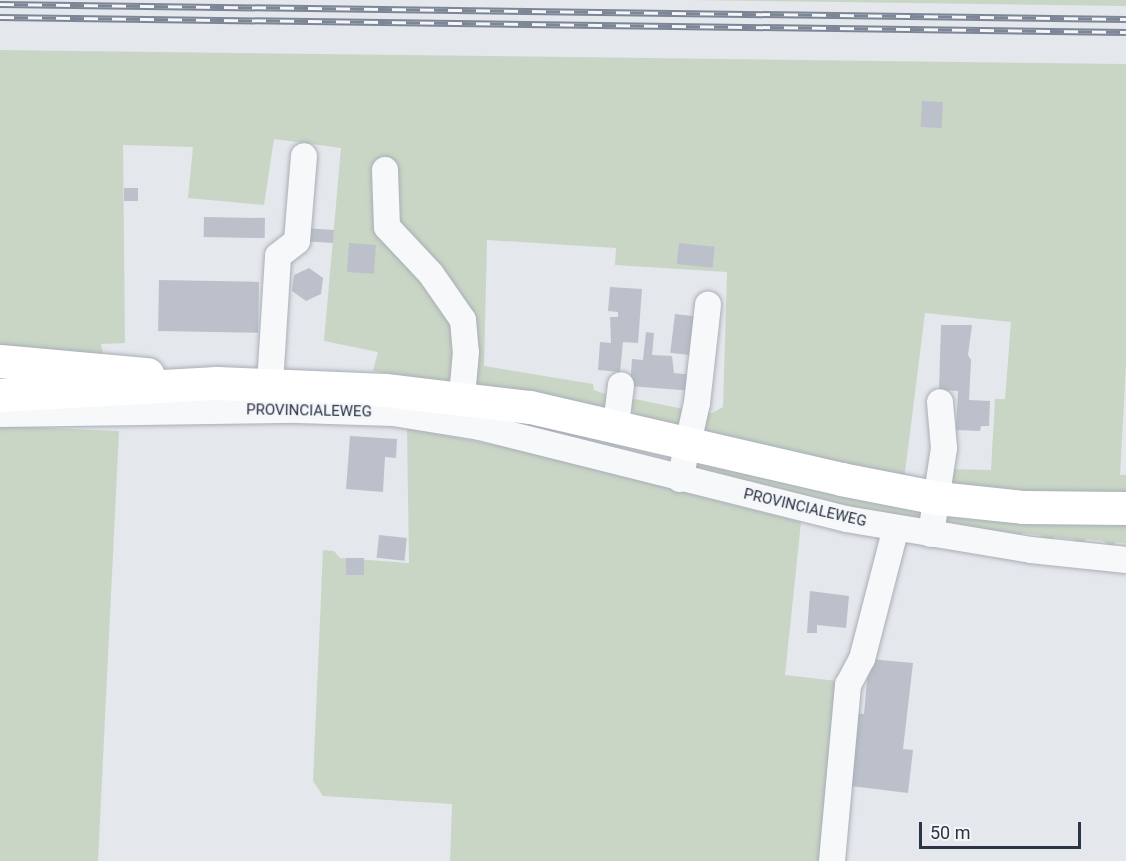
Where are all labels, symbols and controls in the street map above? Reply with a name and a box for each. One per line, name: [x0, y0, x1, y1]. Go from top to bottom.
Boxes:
street label: PROVINCIALEWEG: [246, 401, 372, 421]
street label: PROVINCIALEWEG: [742, 485, 868, 531]
scale bar: [922, 810, 1084, 848]
text: 50 m: [930, 822, 970, 843]

